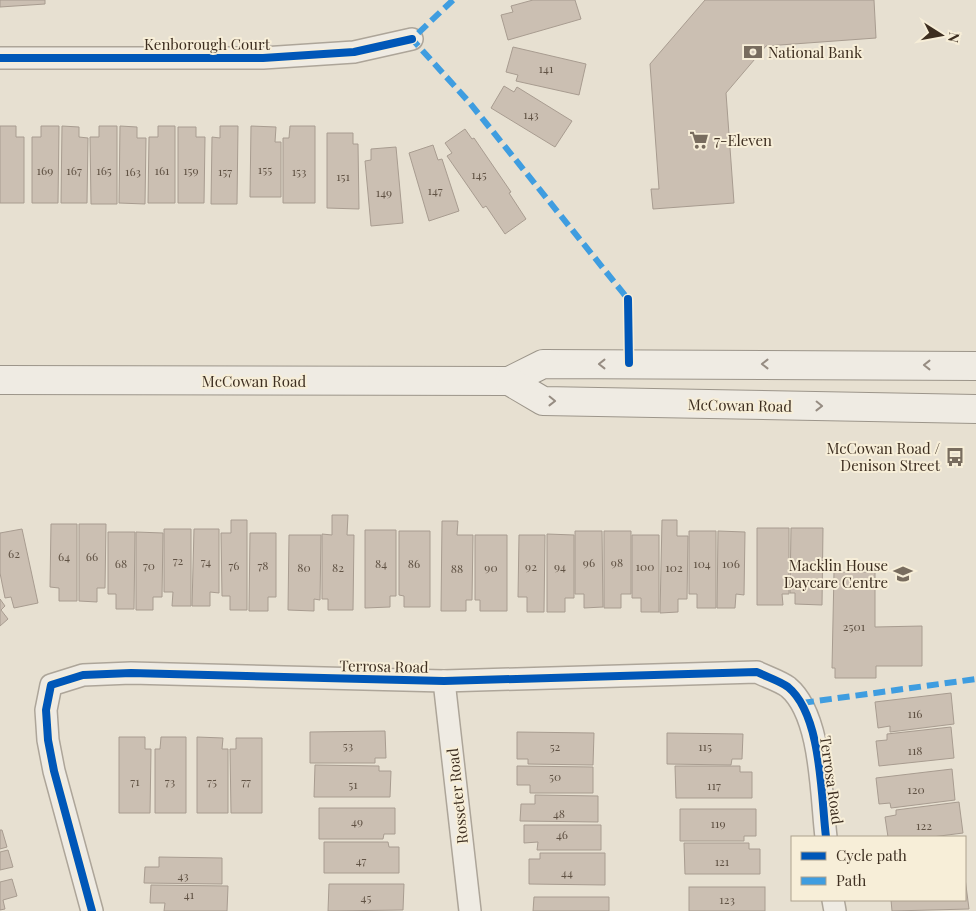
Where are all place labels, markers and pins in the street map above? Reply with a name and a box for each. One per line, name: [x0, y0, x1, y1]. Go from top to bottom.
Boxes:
bank icon: National Bank: [742, 41, 764, 63]
place label: National Bank: [768, 42, 863, 62]
supermarket icon: 7-Eleven: [688, 129, 710, 151]
place label: 7-Eleven: [714, 130, 772, 150]
place label: McCowan Road / Denison Street: [826, 438, 941, 475]
bus stop icon: McCowan Road / Denison Street: [944, 446, 966, 468]
place label: Macklin House Daycare Centre: [784, 555, 888, 592]
school or university icon: Macklin House Daycare Centre: [892, 563, 914, 585]

